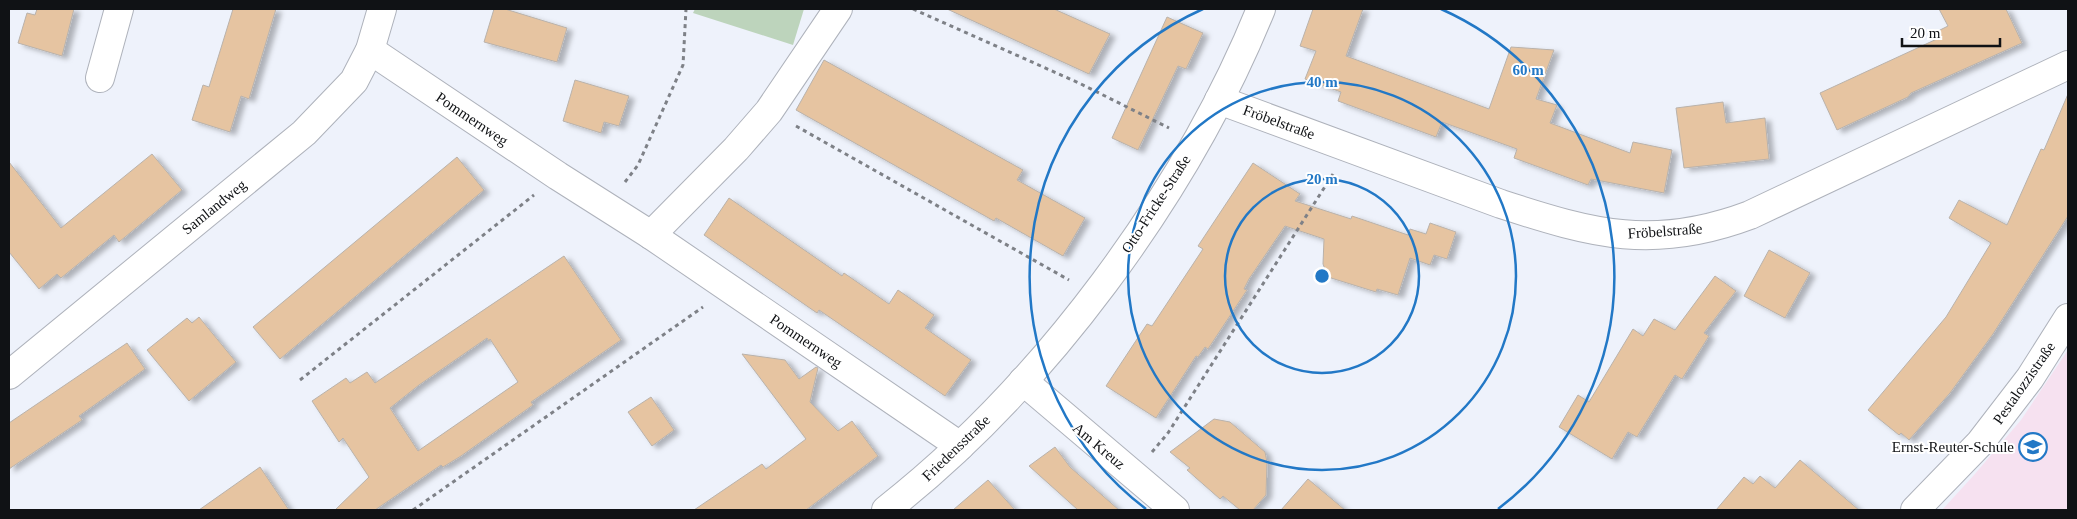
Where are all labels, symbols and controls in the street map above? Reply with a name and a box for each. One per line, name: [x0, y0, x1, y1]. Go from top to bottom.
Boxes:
scale bar: [1902, 15, 2000, 47]
text: 20 m: [1910, 25, 1941, 41]
text: 60 m: [1512, 62, 1544, 78]
text: 40 m: [1306, 74, 1338, 90]
street label: Pommernweg: [433, 89, 511, 149]
street label: Fröbelstraße: [1241, 102, 1317, 142]
street label: Otto-Fricke-Straße: [1118, 152, 1194, 256]
text: 20 m: [1306, 171, 1338, 187]
street label: Samlandweg: [179, 176, 250, 238]
street label: Fröbelstraße: [1627, 220, 1703, 242]
centre of rings: [1313, 267, 1331, 285]
street label: Pommernweg: [767, 311, 845, 371]
street label: Pestalozzistraße: [1990, 339, 2058, 427]
street label: Friedensstraße: [919, 412, 993, 484]
street label: Am Kreuz: [1070, 420, 1128, 473]
school or university icon: Ernst-Reuter-Schule: [2018, 432, 2048, 462]
place label: Ernst-Reuter-Schule: [1892, 439, 2014, 455]

